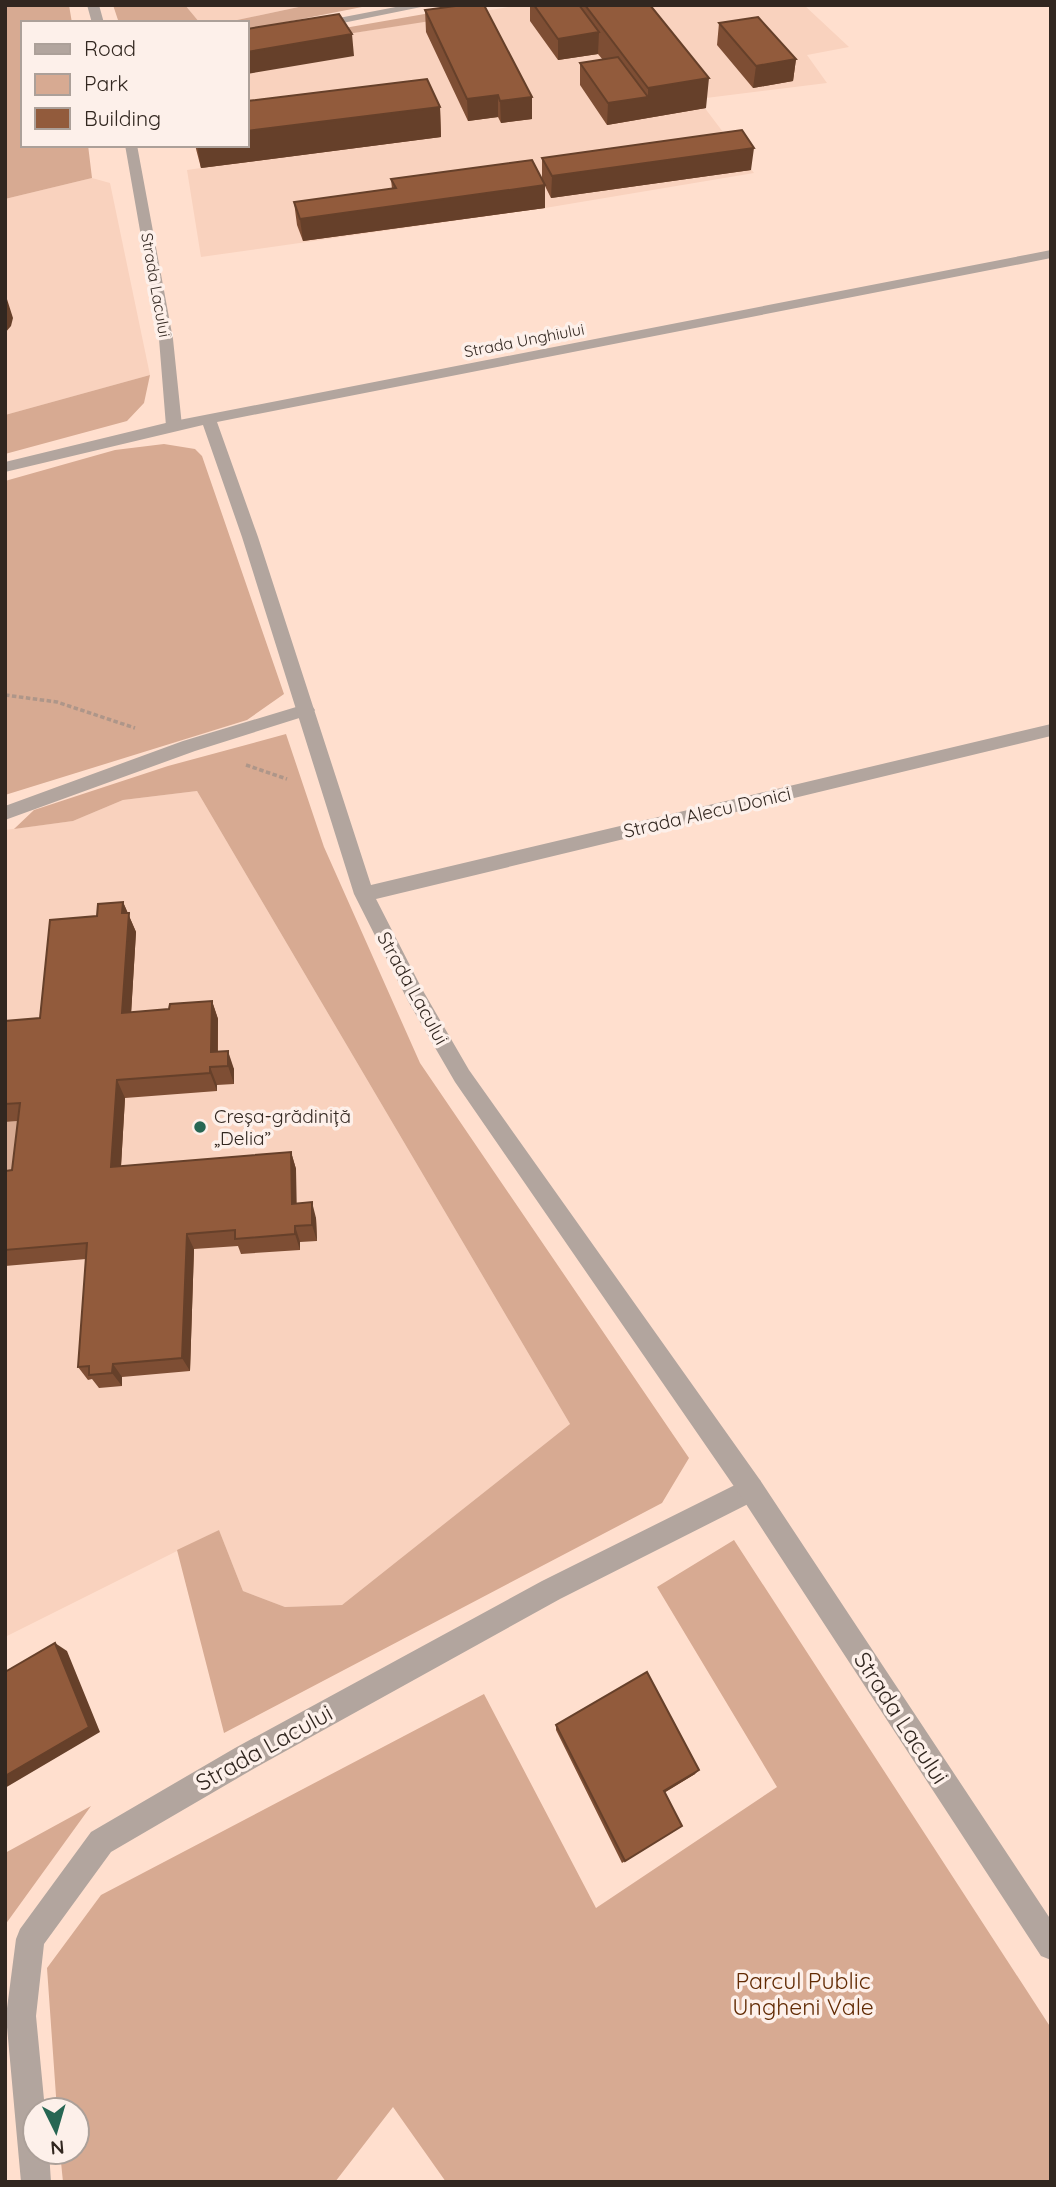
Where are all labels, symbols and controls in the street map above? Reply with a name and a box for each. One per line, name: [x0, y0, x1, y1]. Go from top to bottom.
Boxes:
legend: [21, 21, 248, 147]
text: Road: [84, 35, 136, 61]
text: Park: [84, 70, 128, 96]
text: Building: [84, 105, 161, 131]
street label: Strada Lacului: [137, 231, 175, 339]
street label: Strada Unghiului: [462, 319, 586, 361]
street label: Strada Alecu Donici: [621, 781, 793, 843]
street label: Strada Lacului: [372, 927, 454, 1049]
place label: Creșa-grădiniță „Delia”: [214, 1104, 351, 1150]
marker: Creșa-grădiniță „Delia”: [192, 1119, 208, 1135]
street label: Strada Lacului: [848, 1646, 955, 1789]
street label: Strada Lacului: [190, 1698, 337, 1797]
park label: Parcul Public Ungheni Vale: [732, 1966, 874, 2021]
north arrow: [21, 2096, 91, 2166]
text: N: [49, 2135, 65, 2160]

